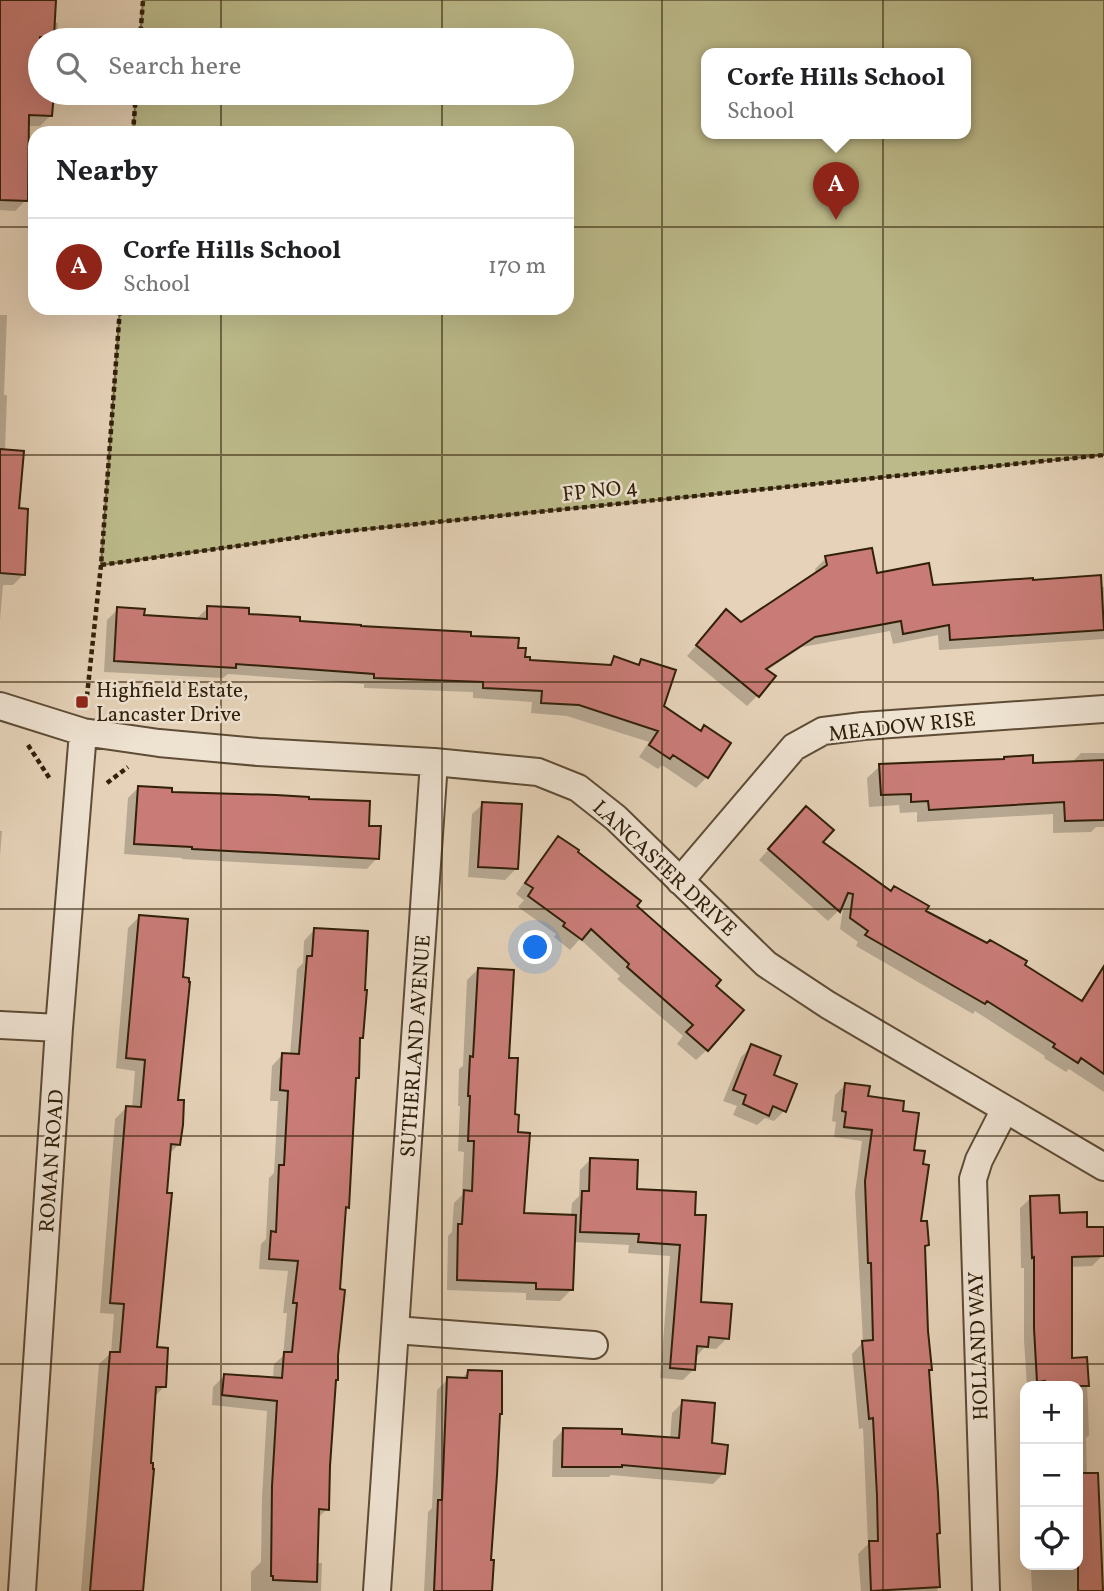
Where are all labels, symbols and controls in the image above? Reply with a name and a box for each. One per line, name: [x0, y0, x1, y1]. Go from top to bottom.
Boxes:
search box: [28, 28, 574, 105]
icon: search: [52, 48, 90, 86]
popup: [701, 48, 971, 139]
text: Search here: [108, 49, 241, 85]
text: Corfe Hills School: [727, 60, 945, 96]
text: School: [727, 96, 794, 128]
text: Nearby: [56, 151, 158, 193]
pin: A: [813, 162, 859, 220]
text: Corfe Hills School: [123, 233, 341, 269]
text: A: [71, 251, 87, 283]
text: 170 m: [488, 251, 546, 283]
text: School: [123, 269, 190, 301]
street label: FP NO 4: [561, 473, 639, 510]
place label: Highfield Estate, Lancaster Drive: [96, 677, 249, 730]
marker: Highfield Estate, Lancaster Drive: [74, 694, 90, 710]
street label: MEADOW RISE: [827, 705, 977, 750]
street label: LANCASTER DRIVE: [585, 794, 743, 944]
your location: [518, 930, 552, 964]
street label: SUTHERLAND AVENUE: [394, 934, 439, 1158]
street label: ROMAN ROAD: [33, 1089, 72, 1234]
street label: HOLLAND WAY: [962, 1271, 997, 1421]
map controls: [1020, 1381, 1083, 1570]
button: +: [1020, 1381, 1083, 1444]
button: −: [1020, 1444, 1083, 1507]
button: locate: [1020, 1507, 1083, 1570]

